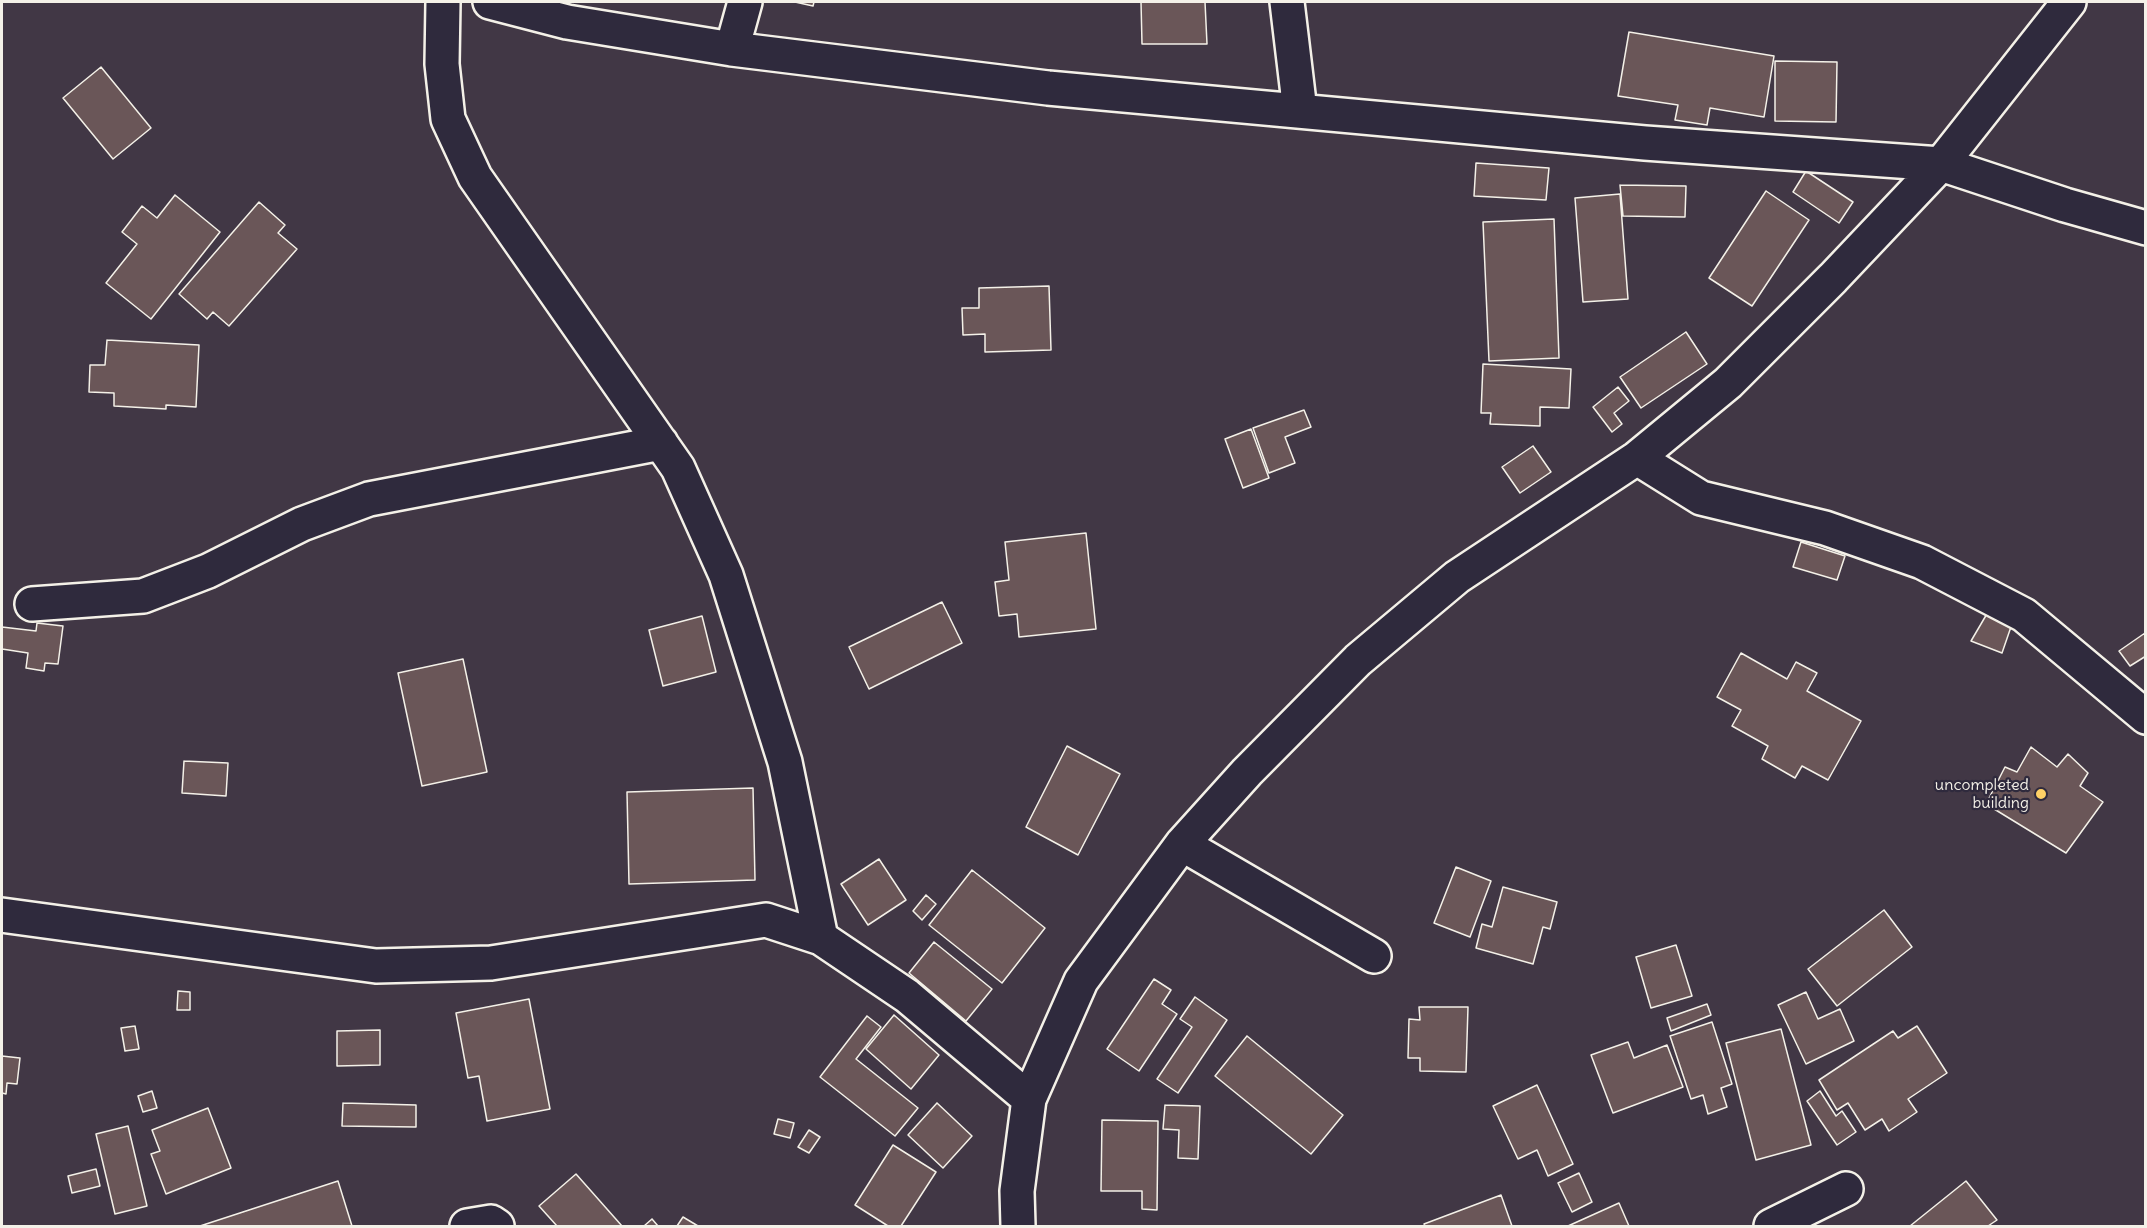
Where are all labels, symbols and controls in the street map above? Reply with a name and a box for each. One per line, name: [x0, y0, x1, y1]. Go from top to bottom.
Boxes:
place label: uncompleted building: [1935, 775, 2029, 813]
marker: uncompleted building: [2034, 787, 2048, 801]

